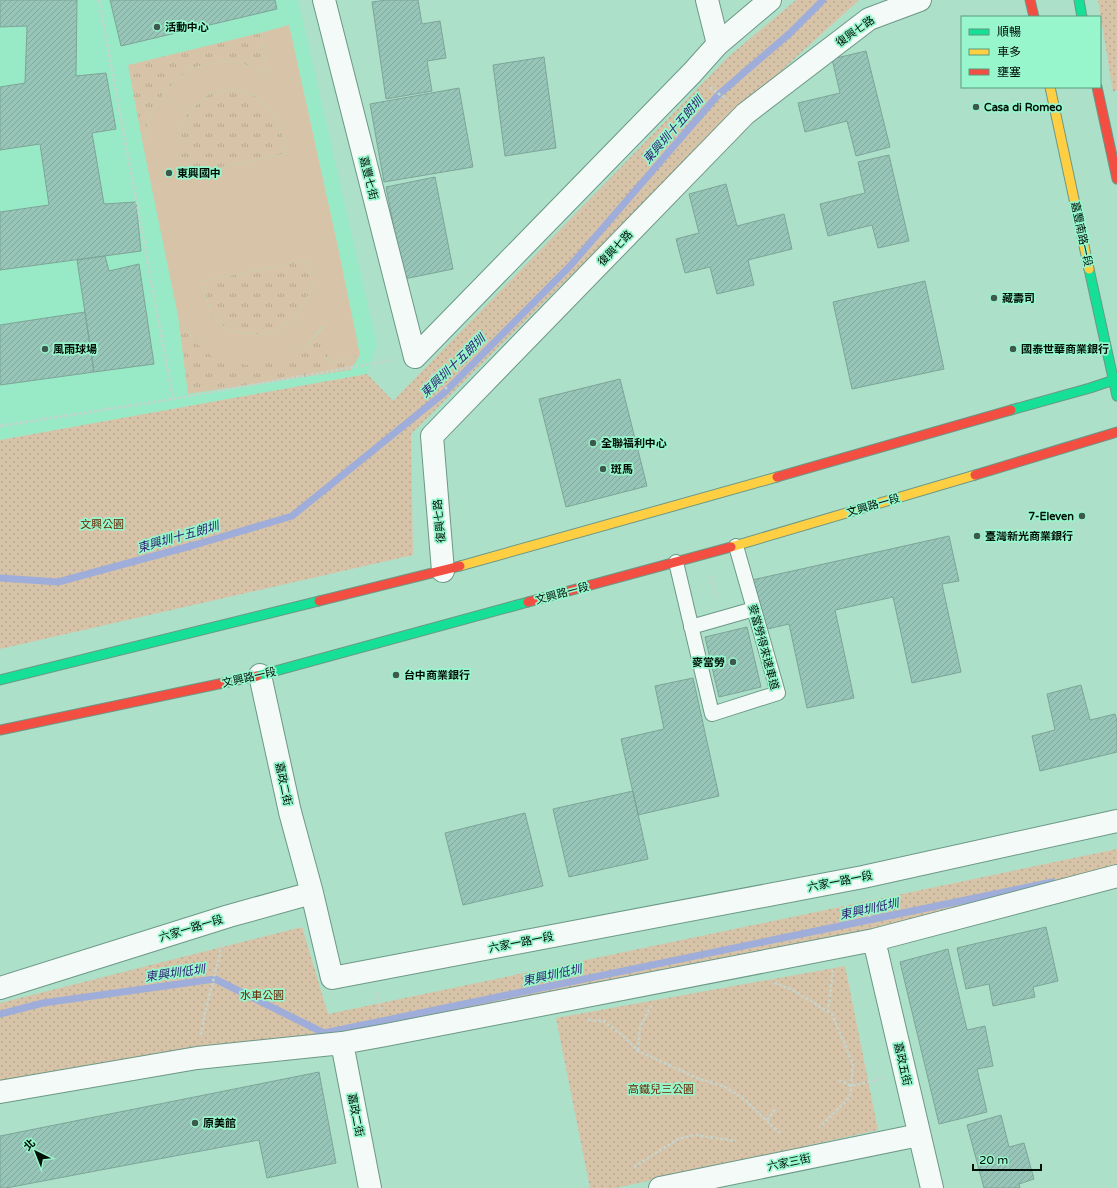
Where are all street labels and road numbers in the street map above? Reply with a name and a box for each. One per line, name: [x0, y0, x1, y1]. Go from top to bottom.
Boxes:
street label: 復興七路: [834, 13, 877, 49]
street label: 嘉豐七街: [357, 155, 380, 201]
street label: 嘉豐南路一段: [1068, 200, 1095, 268]
street label: 復興七路: [595, 228, 635, 269]
street label: 文興路一段: [845, 492, 901, 519]
street label: 復興七路: [431, 498, 448, 543]
street label: 文興路一段: [534, 580, 590, 607]
street label: 麥當勞得來速車道: [746, 603, 781, 691]
street label: 文興路一段: [221, 665, 277, 690]
street label: 嘉政二街: [273, 761, 294, 807]
street label: 六家一路一段: [806, 869, 874, 894]
street label: 六家一路一段: [158, 913, 225, 944]
street label: 六家一路一段: [487, 930, 555, 955]
street label: 嘉政五街: [891, 1041, 914, 1087]
street label: 嘉政二街: [345, 1092, 366, 1138]
street label: 六家三街: [766, 1152, 812, 1173]

